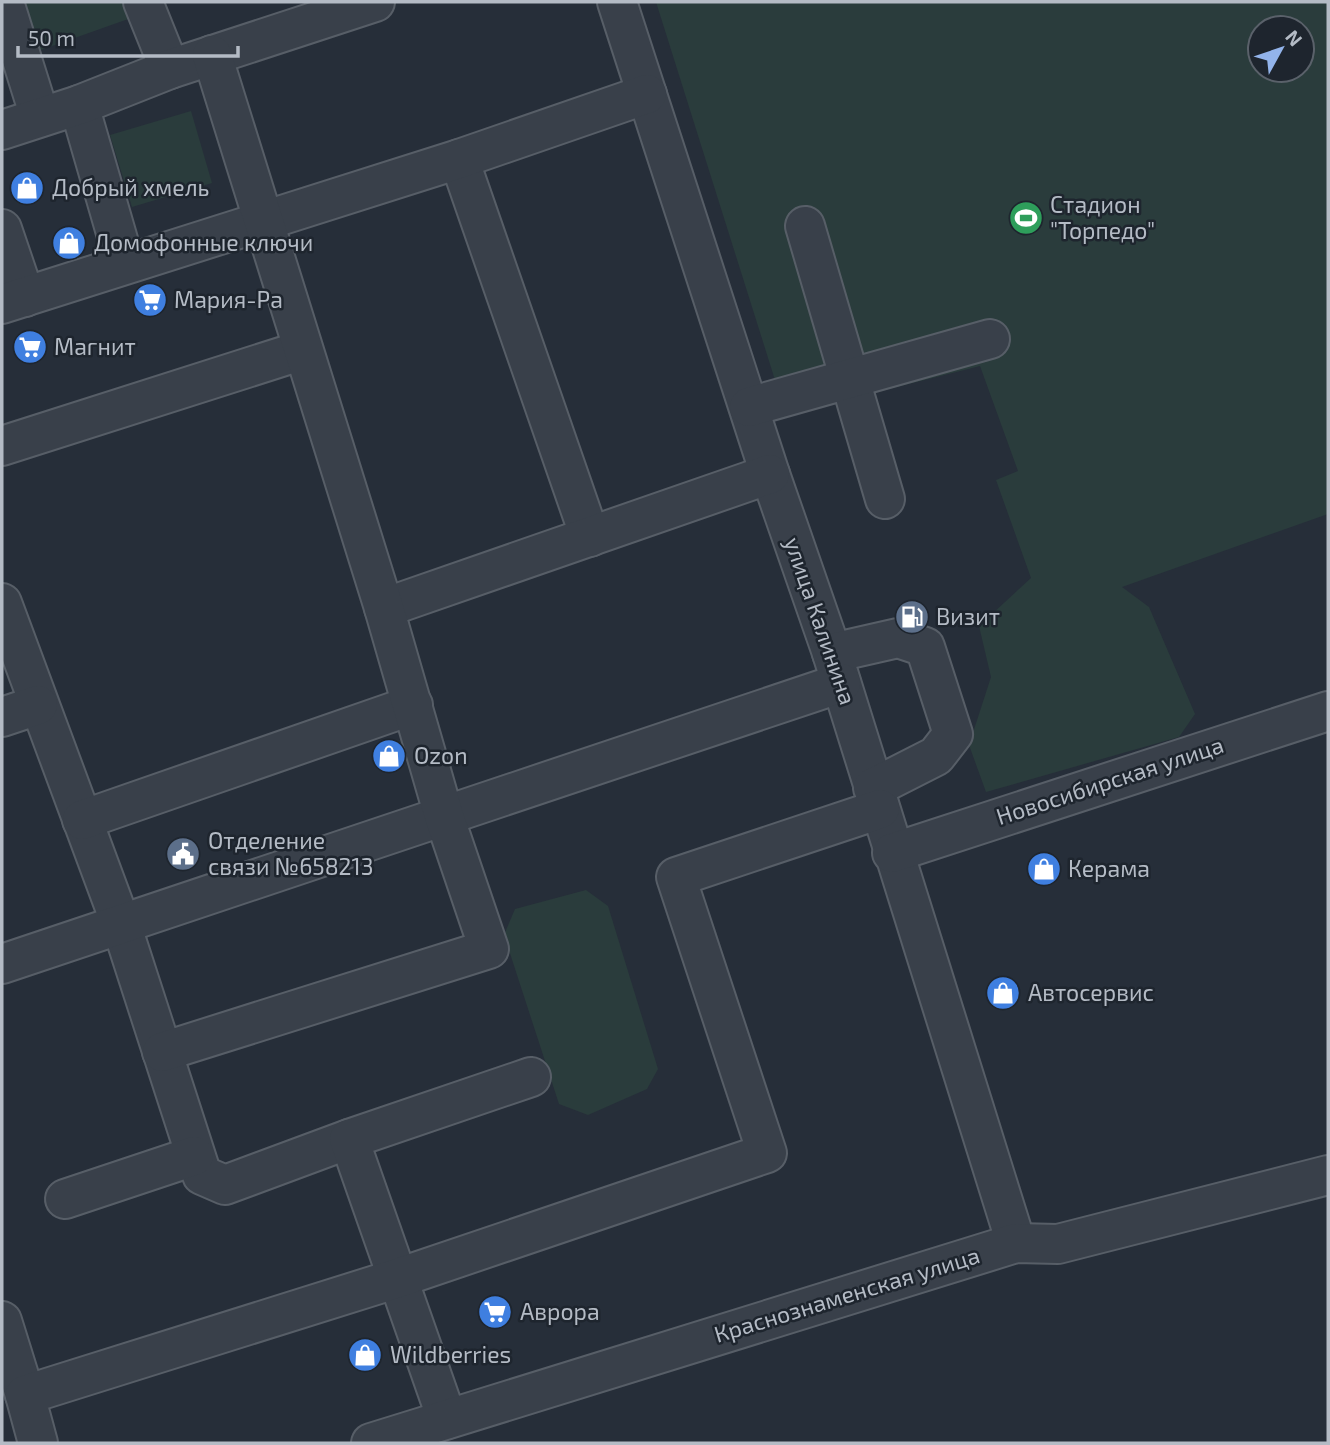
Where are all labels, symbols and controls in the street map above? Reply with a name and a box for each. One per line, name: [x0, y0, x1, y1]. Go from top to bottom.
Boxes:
scale bar: [18, 14, 238, 58]
north arrow: [1246, 14, 1316, 84]
text: 50 m: [28, 25, 75, 50]
text: N: [1281, 25, 1308, 50]
shop icon: Добрый хмель: [8, 169, 46, 207]
place label: Добрый хмель: [52, 173, 209, 201]
place label: Стадион "Торпедо": [1050, 190, 1155, 244]
sports icon: Стадион "Торпедо": [1007, 199, 1045, 237]
shop icon: Домофонные ключи: [50, 224, 88, 262]
place label: Домофонные ключи: [94, 228, 313, 256]
supermarket icon: Мария-Ра: [131, 281, 169, 319]
place label: Мария-Ра: [174, 285, 283, 313]
supermarket icon: Магнит: [11, 328, 49, 366]
place label: Магнит: [54, 332, 136, 360]
street label: улица Калинина: [778, 533, 863, 708]
fuel station icon: Визит: [893, 598, 931, 636]
place label: Визит: [936, 602, 1000, 630]
street label: Новосибирская улица: [992, 730, 1227, 831]
shop icon: Ozon: [370, 737, 408, 775]
place label: Ozon: [414, 741, 468, 769]
place label: Отделение связи №658213: [208, 826, 373, 880]
public building icon: Отделение связи №658213: [164, 835, 202, 873]
shop icon: Керама: [1025, 850, 1063, 888]
place label: Керама: [1068, 854, 1150, 882]
shop icon: Автосервис: [984, 974, 1022, 1012]
place label: Автосервис: [1028, 978, 1154, 1006]
street label: Краснознаменская улица: [711, 1240, 983, 1349]
supermarket icon: Аврора: [476, 1293, 514, 1331]
place label: Аврора: [520, 1297, 600, 1325]
shop icon: Wildberries: [346, 1336, 384, 1374]
place label: Wildberries: [390, 1340, 511, 1368]

